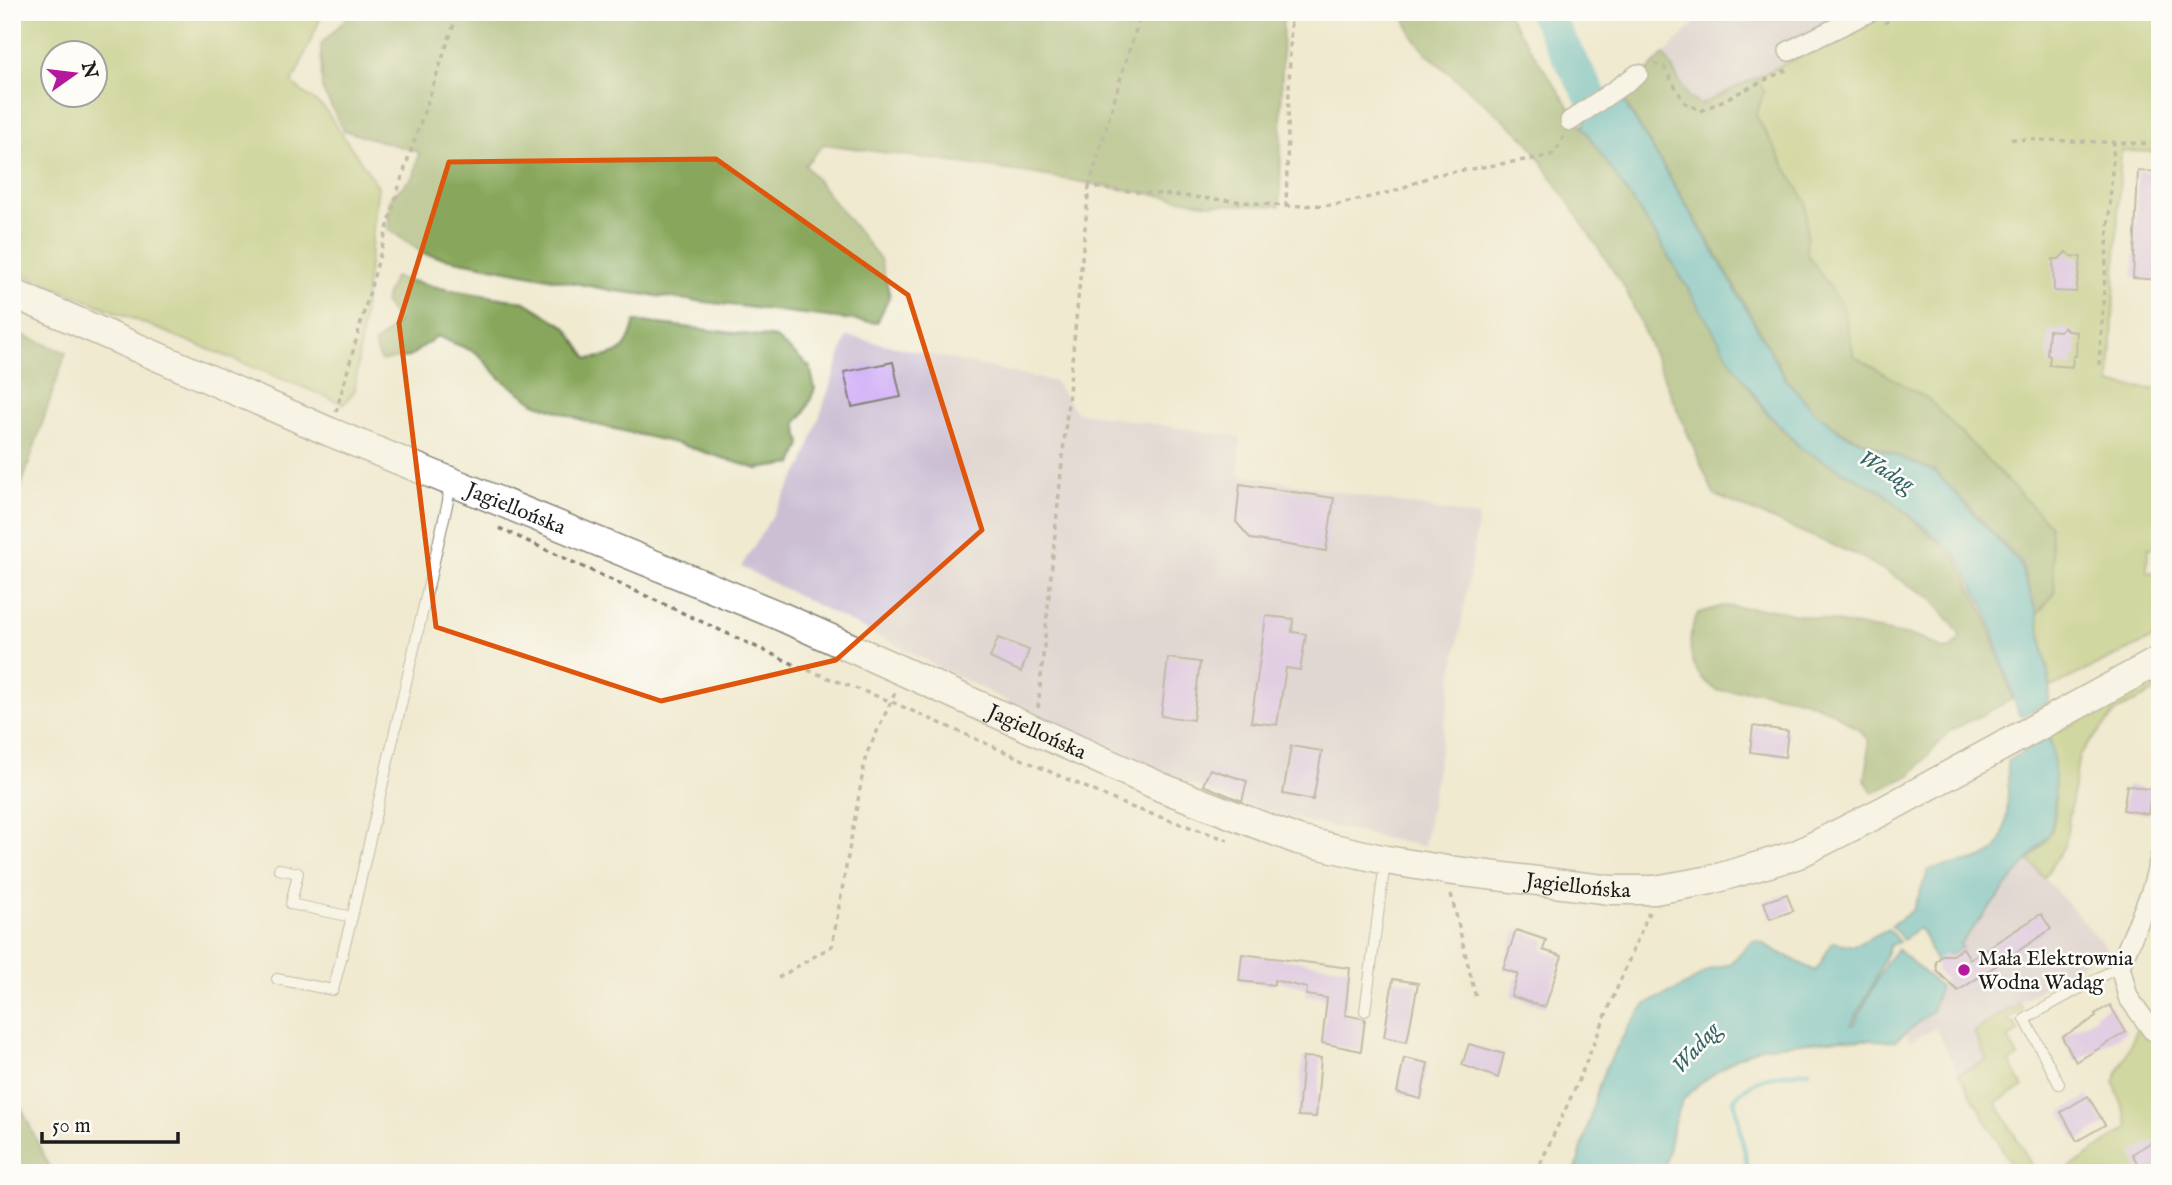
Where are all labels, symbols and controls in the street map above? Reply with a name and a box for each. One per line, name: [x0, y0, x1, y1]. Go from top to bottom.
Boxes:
north arrow: [38, 38, 108, 108]
text: N: [75, 59, 102, 82]
water label: Wadąg: [1853, 444, 1920, 500]
street label: Jagiellońska: [460, 476, 570, 542]
street label: Jagiellońska: [981, 698, 1091, 767]
street label: Jagiellońska: [1522, 867, 1632, 905]
place label: Mała Elektrownia Wodna Wadąg: [1978, 946, 2134, 997]
marker: Mała Elektrownia Wodna Wadąg: [1956, 962, 1972, 978]
water label: Wadąg: [1666, 1015, 1728, 1081]
scale bar: [42, 1101, 178, 1145]
text: 50 m: [52, 1113, 91, 1140]

